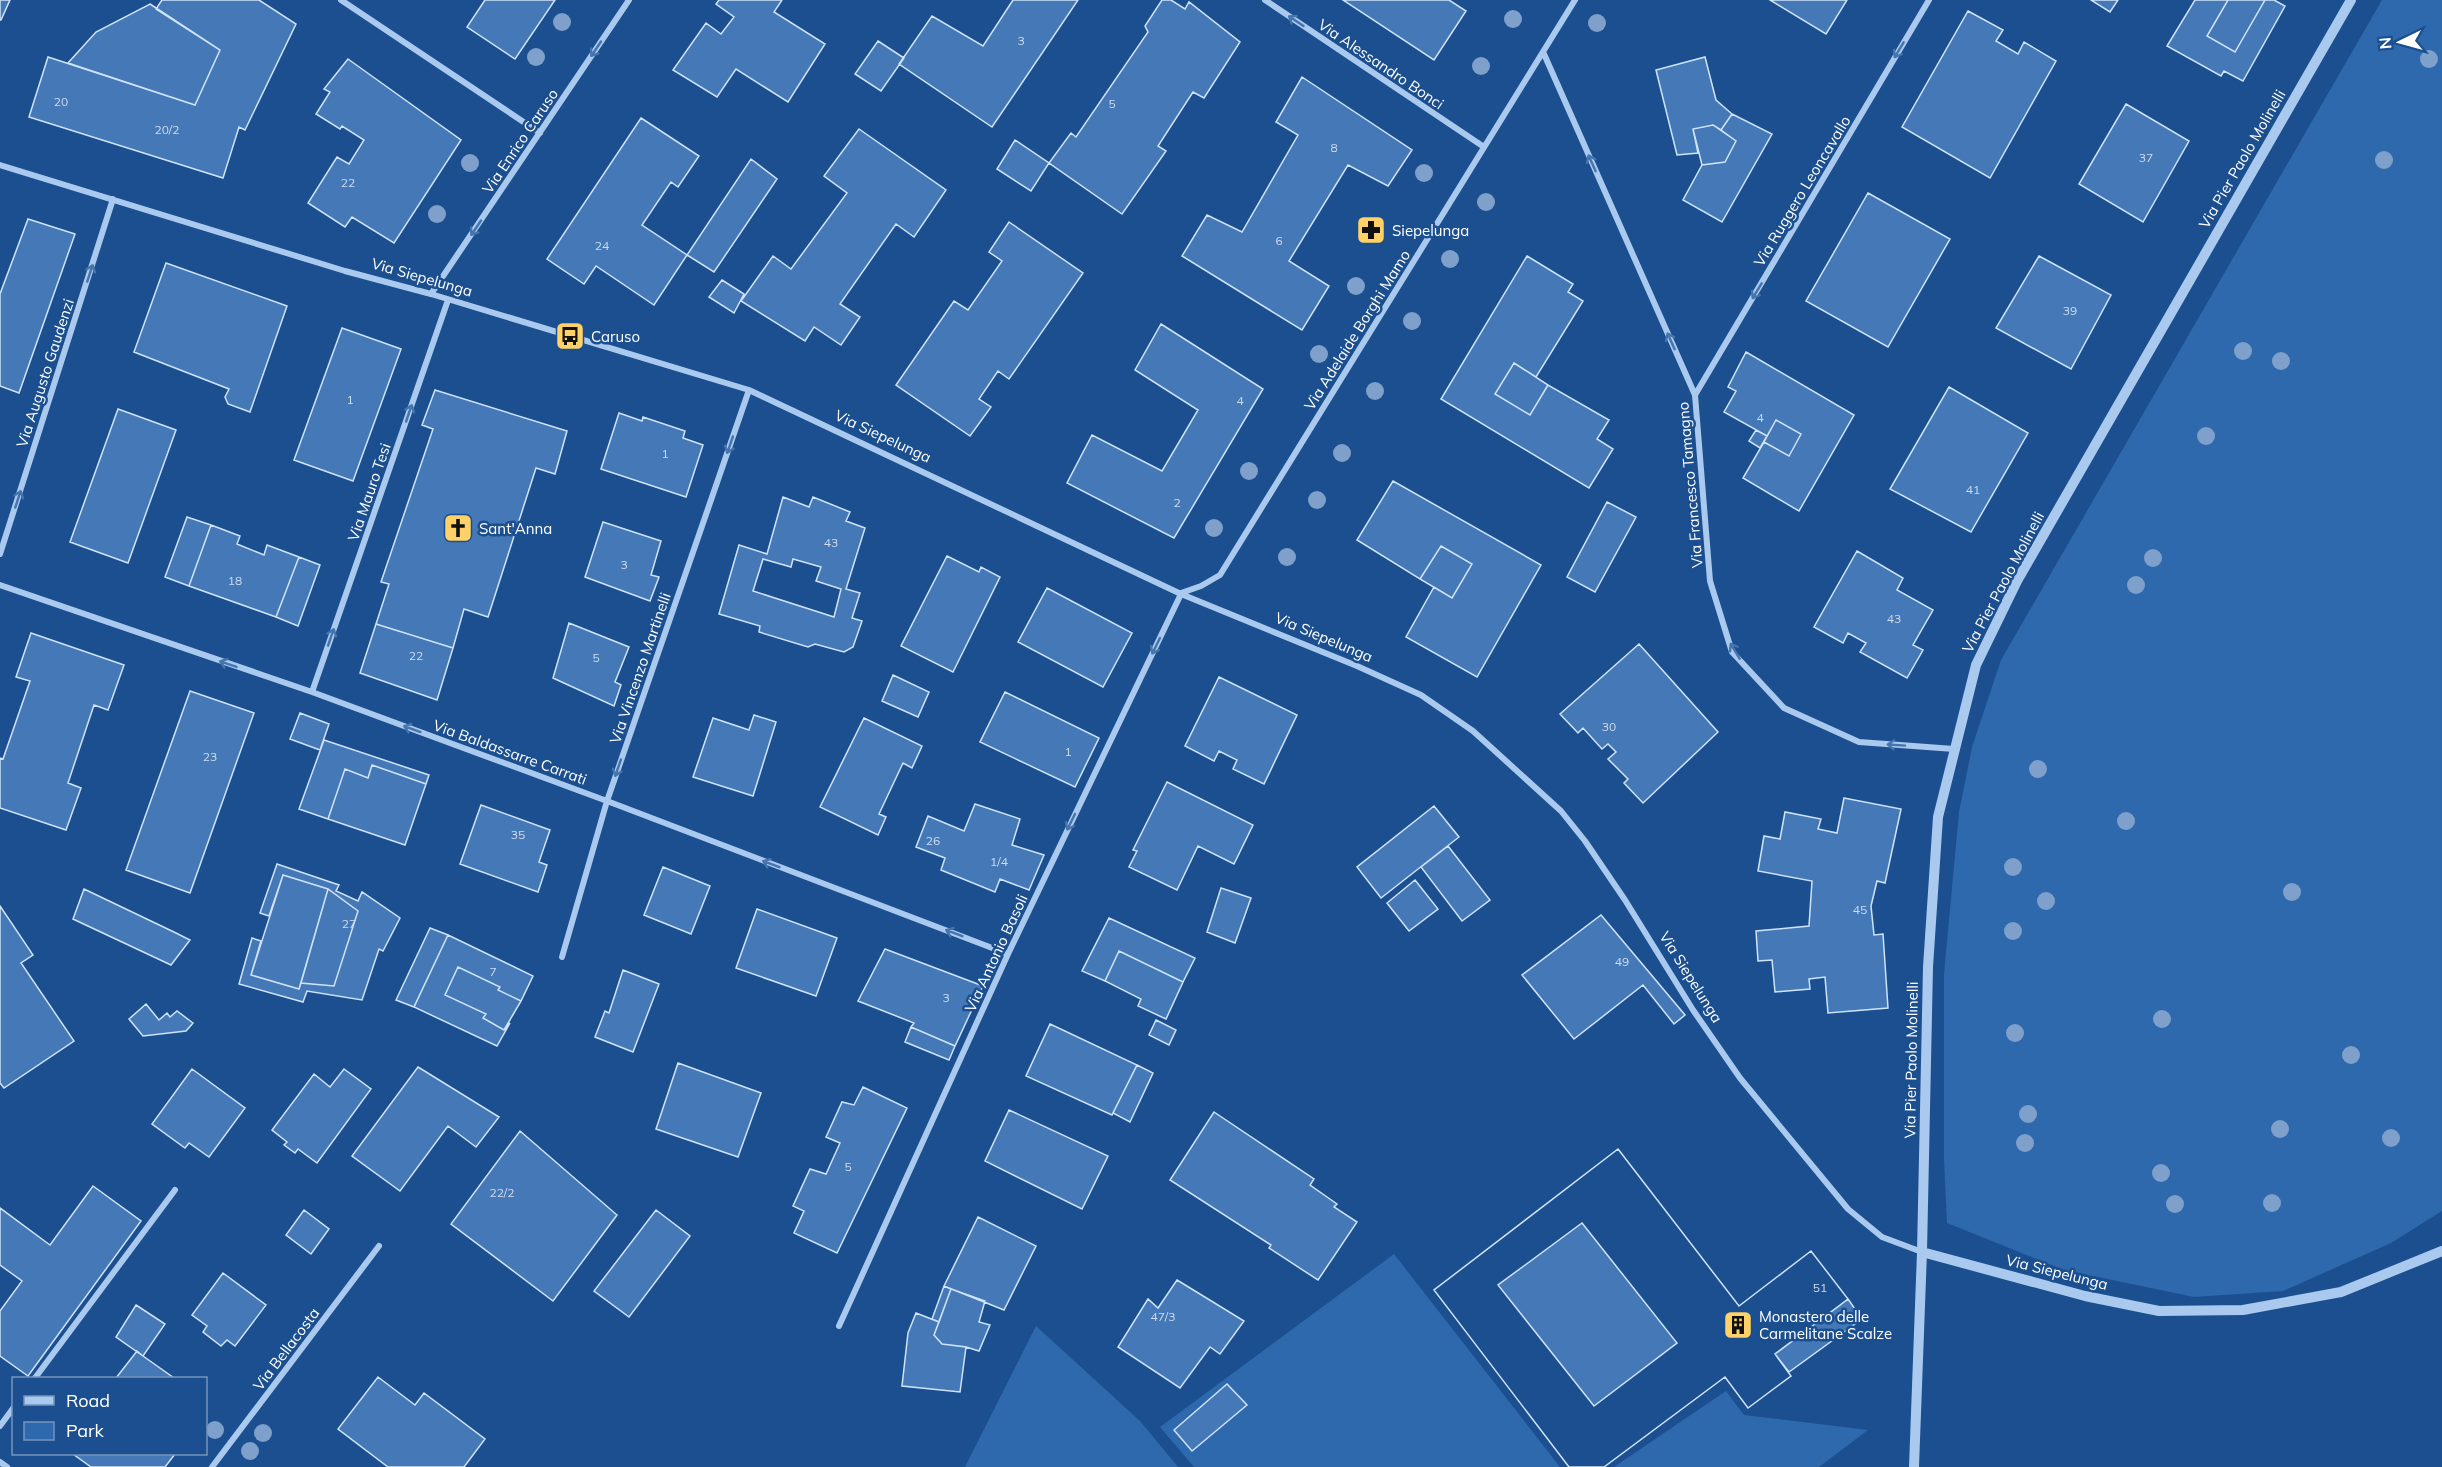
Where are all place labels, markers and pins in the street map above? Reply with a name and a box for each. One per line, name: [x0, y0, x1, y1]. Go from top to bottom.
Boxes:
pharmacy icon: Siepelunga: [1355, 214, 1387, 246]
place label: Siepelunga: [1392, 221, 1469, 240]
bus stop icon: Caruso: [554, 320, 586, 352]
place label: Caruso: [591, 327, 640, 346]
church icon: Sant'Anna: [442, 512, 474, 544]
place label: Sant'Anna: [479, 519, 552, 538]
place label: Monastero delle Carmelitane Scalze: [1759, 1307, 1892, 1343]
building icon: Monastero delle Carmelitane Scalze: [1722, 1309, 1754, 1341]

